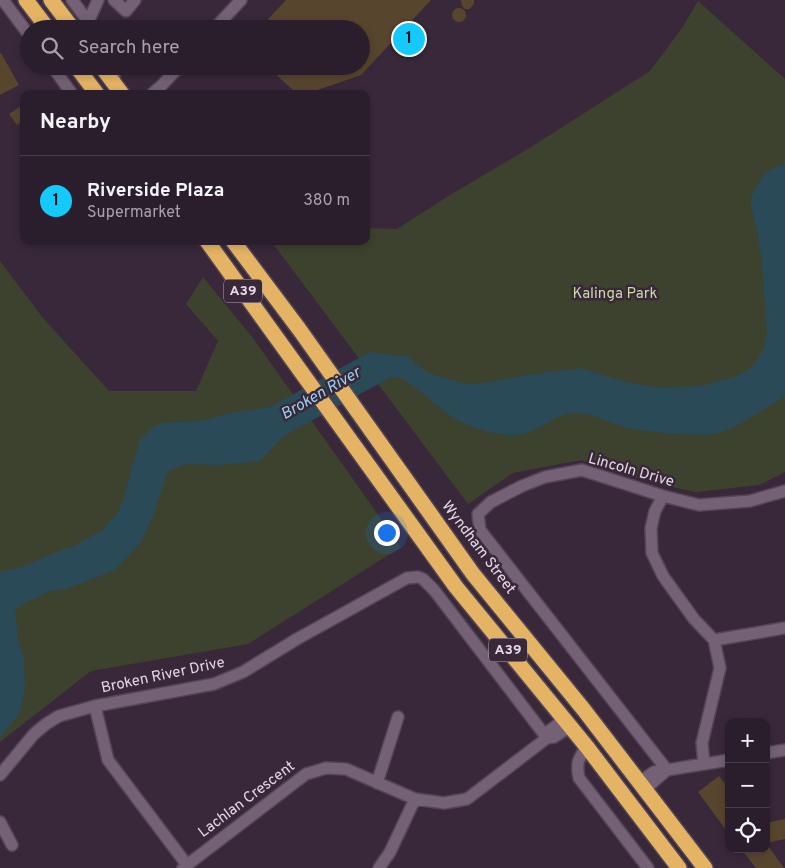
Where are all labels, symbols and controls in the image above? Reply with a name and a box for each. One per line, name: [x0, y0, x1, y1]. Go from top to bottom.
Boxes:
search box: [20, 20, 370, 75]
pin: 1: [393, 20, 425, 58]
icon: search: [38, 34, 66, 62]
text: Search here: [78, 36, 180, 60]
text: Nearby: [40, 109, 111, 136]
text: Riverside Plaza: [87, 179, 224, 203]
text: 1: [53, 191, 59, 211]
text: 380 m: [303, 191, 350, 211]
text: Supermarket: [87, 203, 181, 223]
road number: A39: [224, 280, 262, 302]
park label: Kalinga Park: [573, 285, 657, 304]
water label: Broken River: [278, 362, 366, 425]
street label: Lincoln Drive: [586, 450, 676, 492]
street label: Wyndham Street: [437, 498, 519, 598]
your location: [374, 520, 400, 546]
road number: A39: [489, 638, 527, 662]
street label: Broken River Drive: [99, 654, 227, 698]
map controls: [725, 718, 770, 853]
button: +: [725, 718, 770, 763]
street label: Lachlan Crescent: [195, 757, 299, 843]
button: −: [725, 763, 770, 808]
button: locate: [725, 808, 770, 853]

